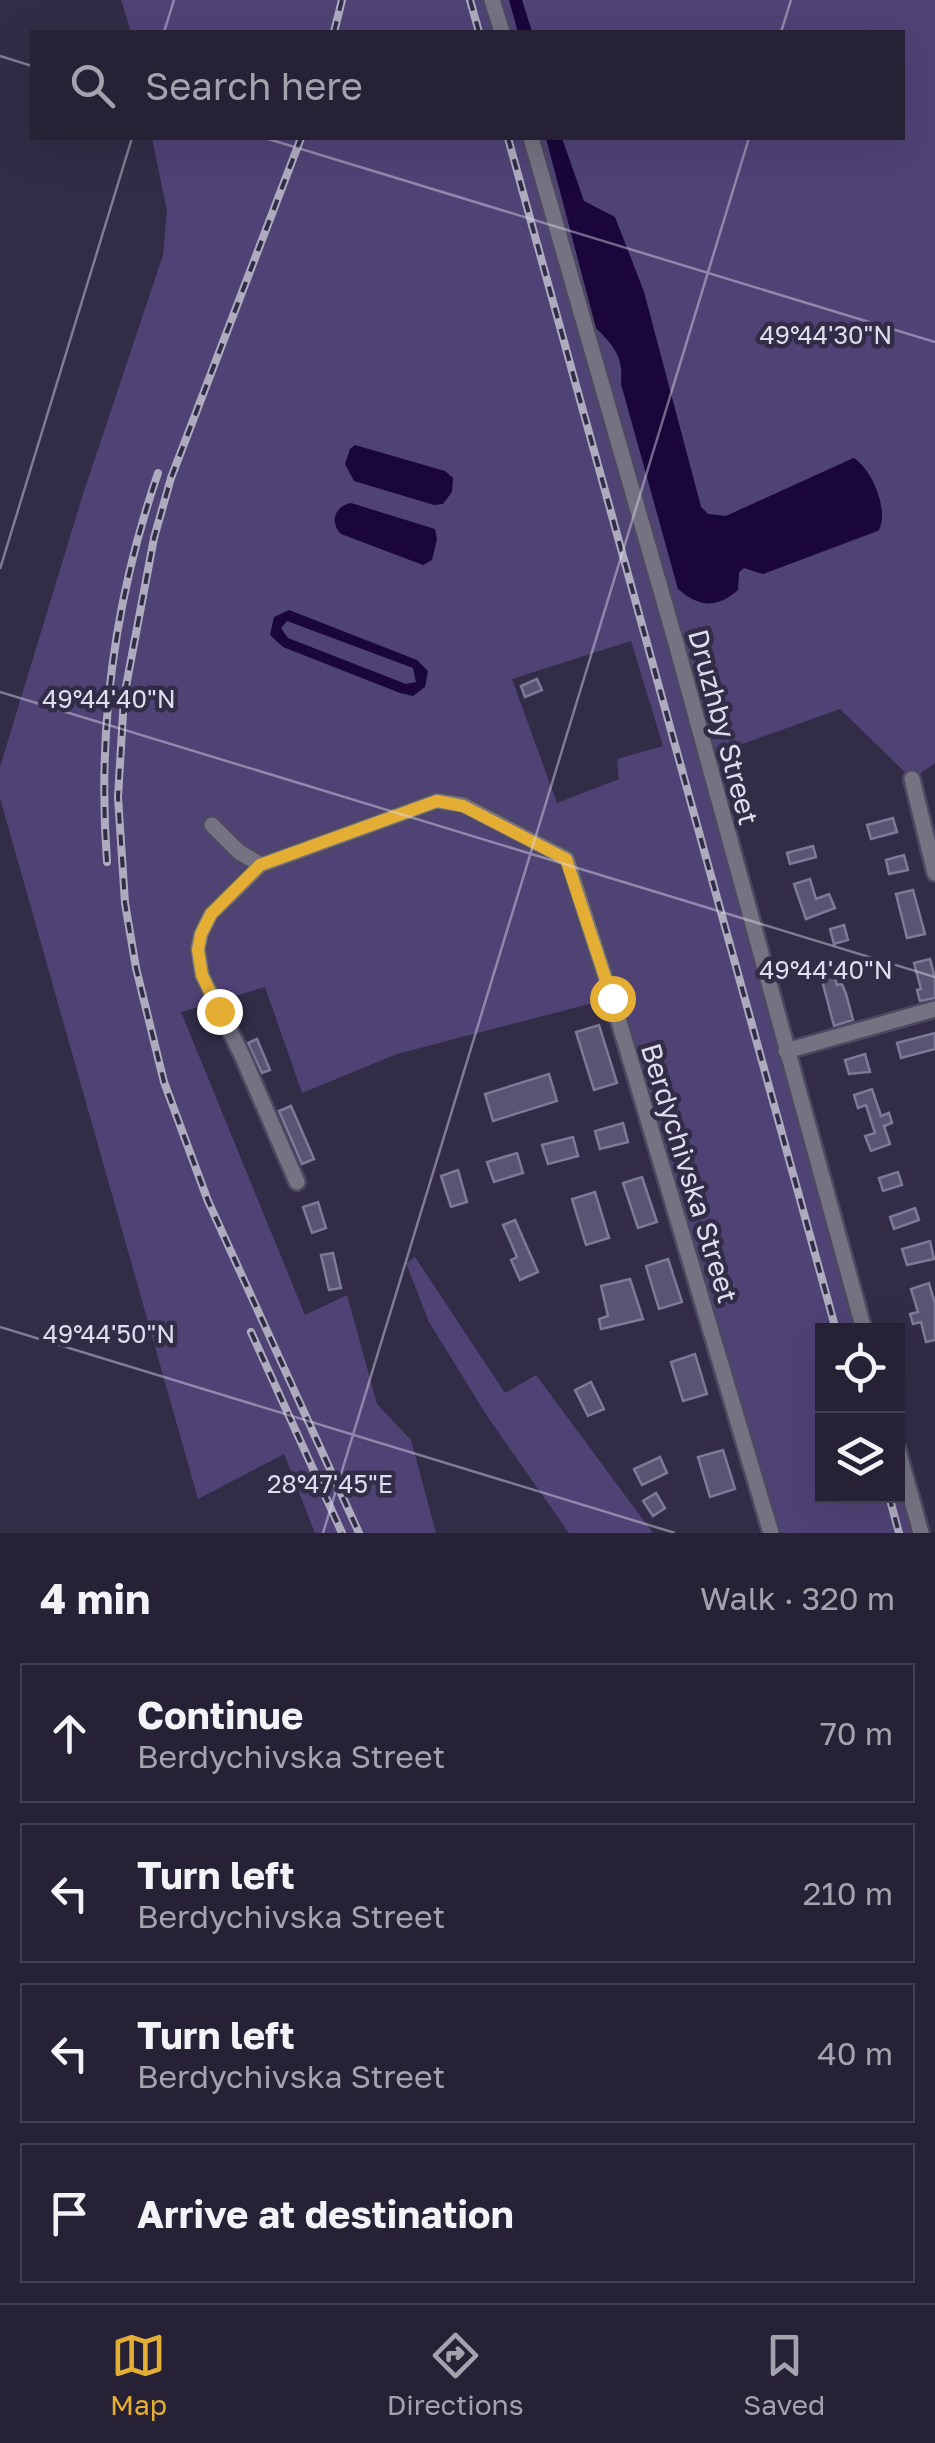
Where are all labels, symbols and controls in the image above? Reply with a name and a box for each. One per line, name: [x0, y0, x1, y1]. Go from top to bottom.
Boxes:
search box: [30, 30, 905, 140]
icon: search: [65, 58, 120, 113]
text: Search here: [145, 63, 363, 108]
text: 49°44'30"N: [760, 319, 892, 350]
street label: Druzhby Street: [682, 626, 766, 828]
text: 49°44'40"N: [42, 683, 176, 714]
text: 49°44'40"N: [759, 954, 893, 985]
route start: [590, 976, 636, 1022]
route end: [197, 989, 243, 1035]
street label: Berdychivska Street: [635, 1039, 745, 1307]
text: 49°44'50"N: [43, 1318, 175, 1349]
map controls: [815, 1323, 905, 1503]
button: locate: [815, 1323, 905, 1413]
button: layers: [815, 1413, 905, 1503]
text: 28°47'45"E: [267, 1468, 393, 1499]
text: 4 min: [40, 1573, 150, 1623]
text: Walk · 320 m: [700, 1579, 895, 1617]
text: Continue: [137, 1692, 303, 1737]
icon: ahead: [42, 1706, 97, 1761]
text: 70 m: [820, 1714, 893, 1752]
text: Berdychivska Street: [137, 1737, 445, 1775]
text: Turn left: [137, 1852, 295, 1897]
icon: left: [42, 1866, 97, 1921]
text: 210 m: [803, 1874, 893, 1912]
text: Berdychivska Street: [137, 1897, 445, 1935]
text: Turn left: [137, 2012, 295, 2057]
icon: left: [42, 2026, 97, 2081]
text: 40 m: [817, 2034, 893, 2072]
text: Berdychivska Street: [137, 2057, 445, 2095]
icon: arrive: [42, 2186, 97, 2241]
text: Arrive at destination: [137, 2191, 514, 2236]
tab: Map: [110, 2328, 167, 2421]
tab: Directions: [387, 2328, 524, 2421]
tab: Saved: [743, 2328, 825, 2421]

